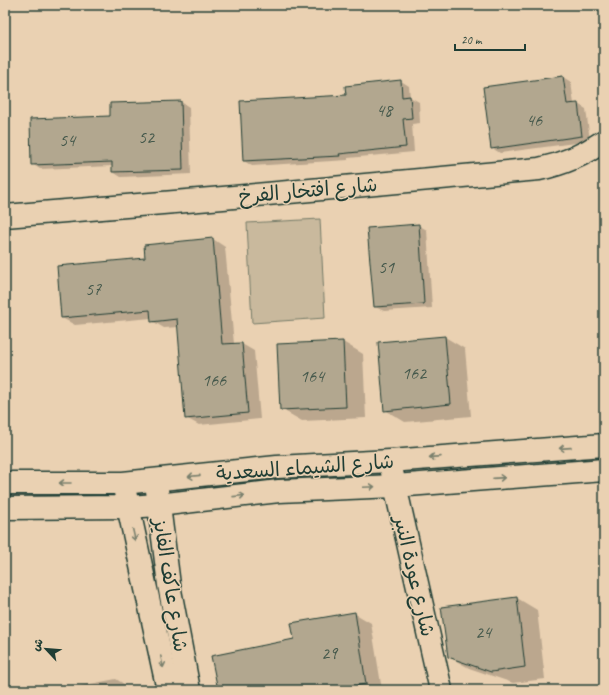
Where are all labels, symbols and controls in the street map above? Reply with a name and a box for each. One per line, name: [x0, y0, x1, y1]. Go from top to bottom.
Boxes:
scale bar: [455, 26, 525, 52]
text: 20 m: [461, 32, 483, 48]
house number: 48: [376, 99, 394, 121]
house number: 46: [526, 109, 543, 131]
house number: 52: [138, 126, 156, 148]
house number: 54: [59, 129, 77, 151]
street label: شارع افتخار الفرخ: [238, 172, 379, 210]
house number: 51: [378, 256, 395, 278]
house number: 57: [85, 278, 102, 300]
house number: 162: [402, 362, 428, 384]
house number: 164: [300, 365, 326, 387]
house number: 166: [202, 369, 227, 391]
one-way arrow: [559, 444, 572, 451]
street label: شارع الشيماء السعدية: [215, 449, 395, 487]
one-way arrow: [429, 454, 442, 461]
one-way arrow: [188, 472, 201, 480]
one-way arrow: [492, 475, 505, 482]
one-way arrow: [59, 479, 72, 487]
one-way arrow: [362, 484, 375, 491]
one-way arrow: [232, 492, 245, 499]
street label: شارع عودة النبر: [387, 511, 441, 639]
street label: شارع عاكف الفايز: [146, 514, 193, 654]
one-way arrow: [131, 528, 139, 541]
house number: 24: [475, 621, 493, 643]
north arrow: [26, 629, 66, 669]
text: ش: [28, 636, 46, 653]
house number: 29: [321, 642, 339, 664]
one-way arrow: [159, 655, 167, 668]

